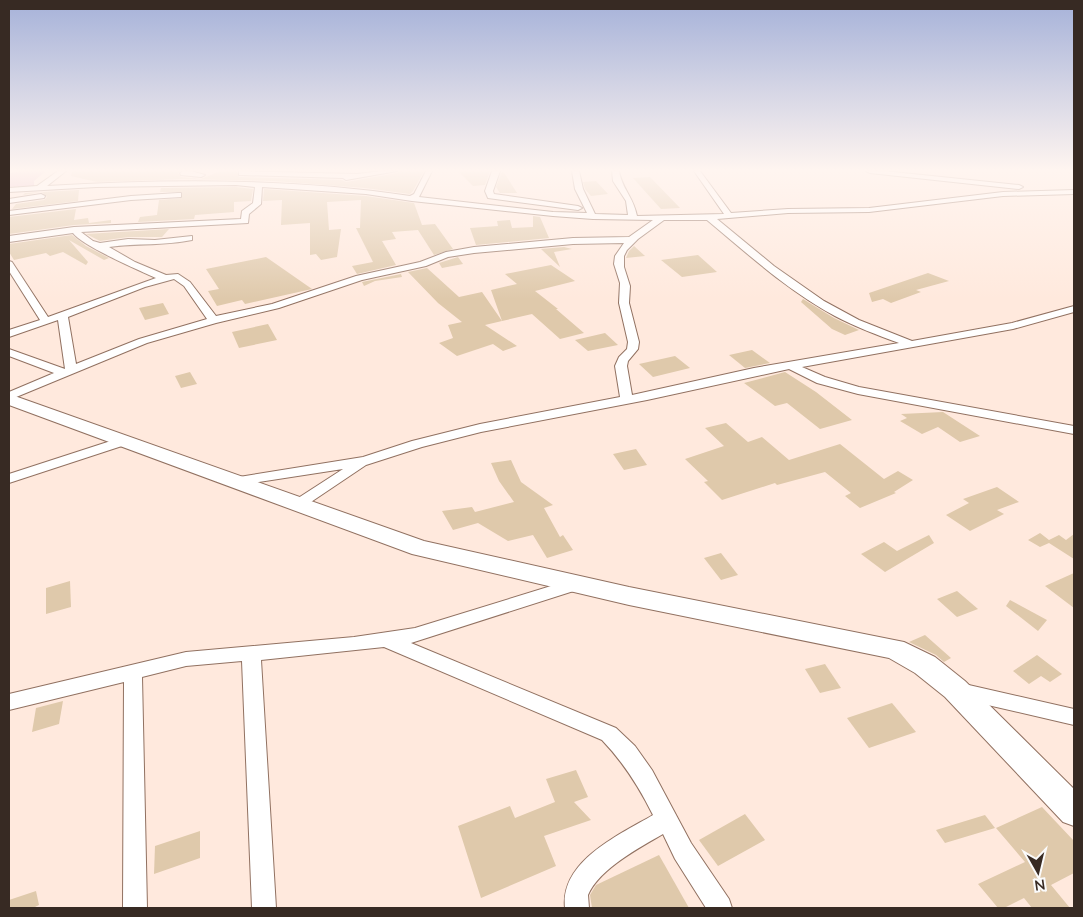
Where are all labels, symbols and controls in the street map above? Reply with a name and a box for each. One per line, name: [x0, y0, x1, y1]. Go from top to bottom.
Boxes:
north arrow: [1013, 847, 1063, 897]
text: N: [1033, 876, 1046, 895]

